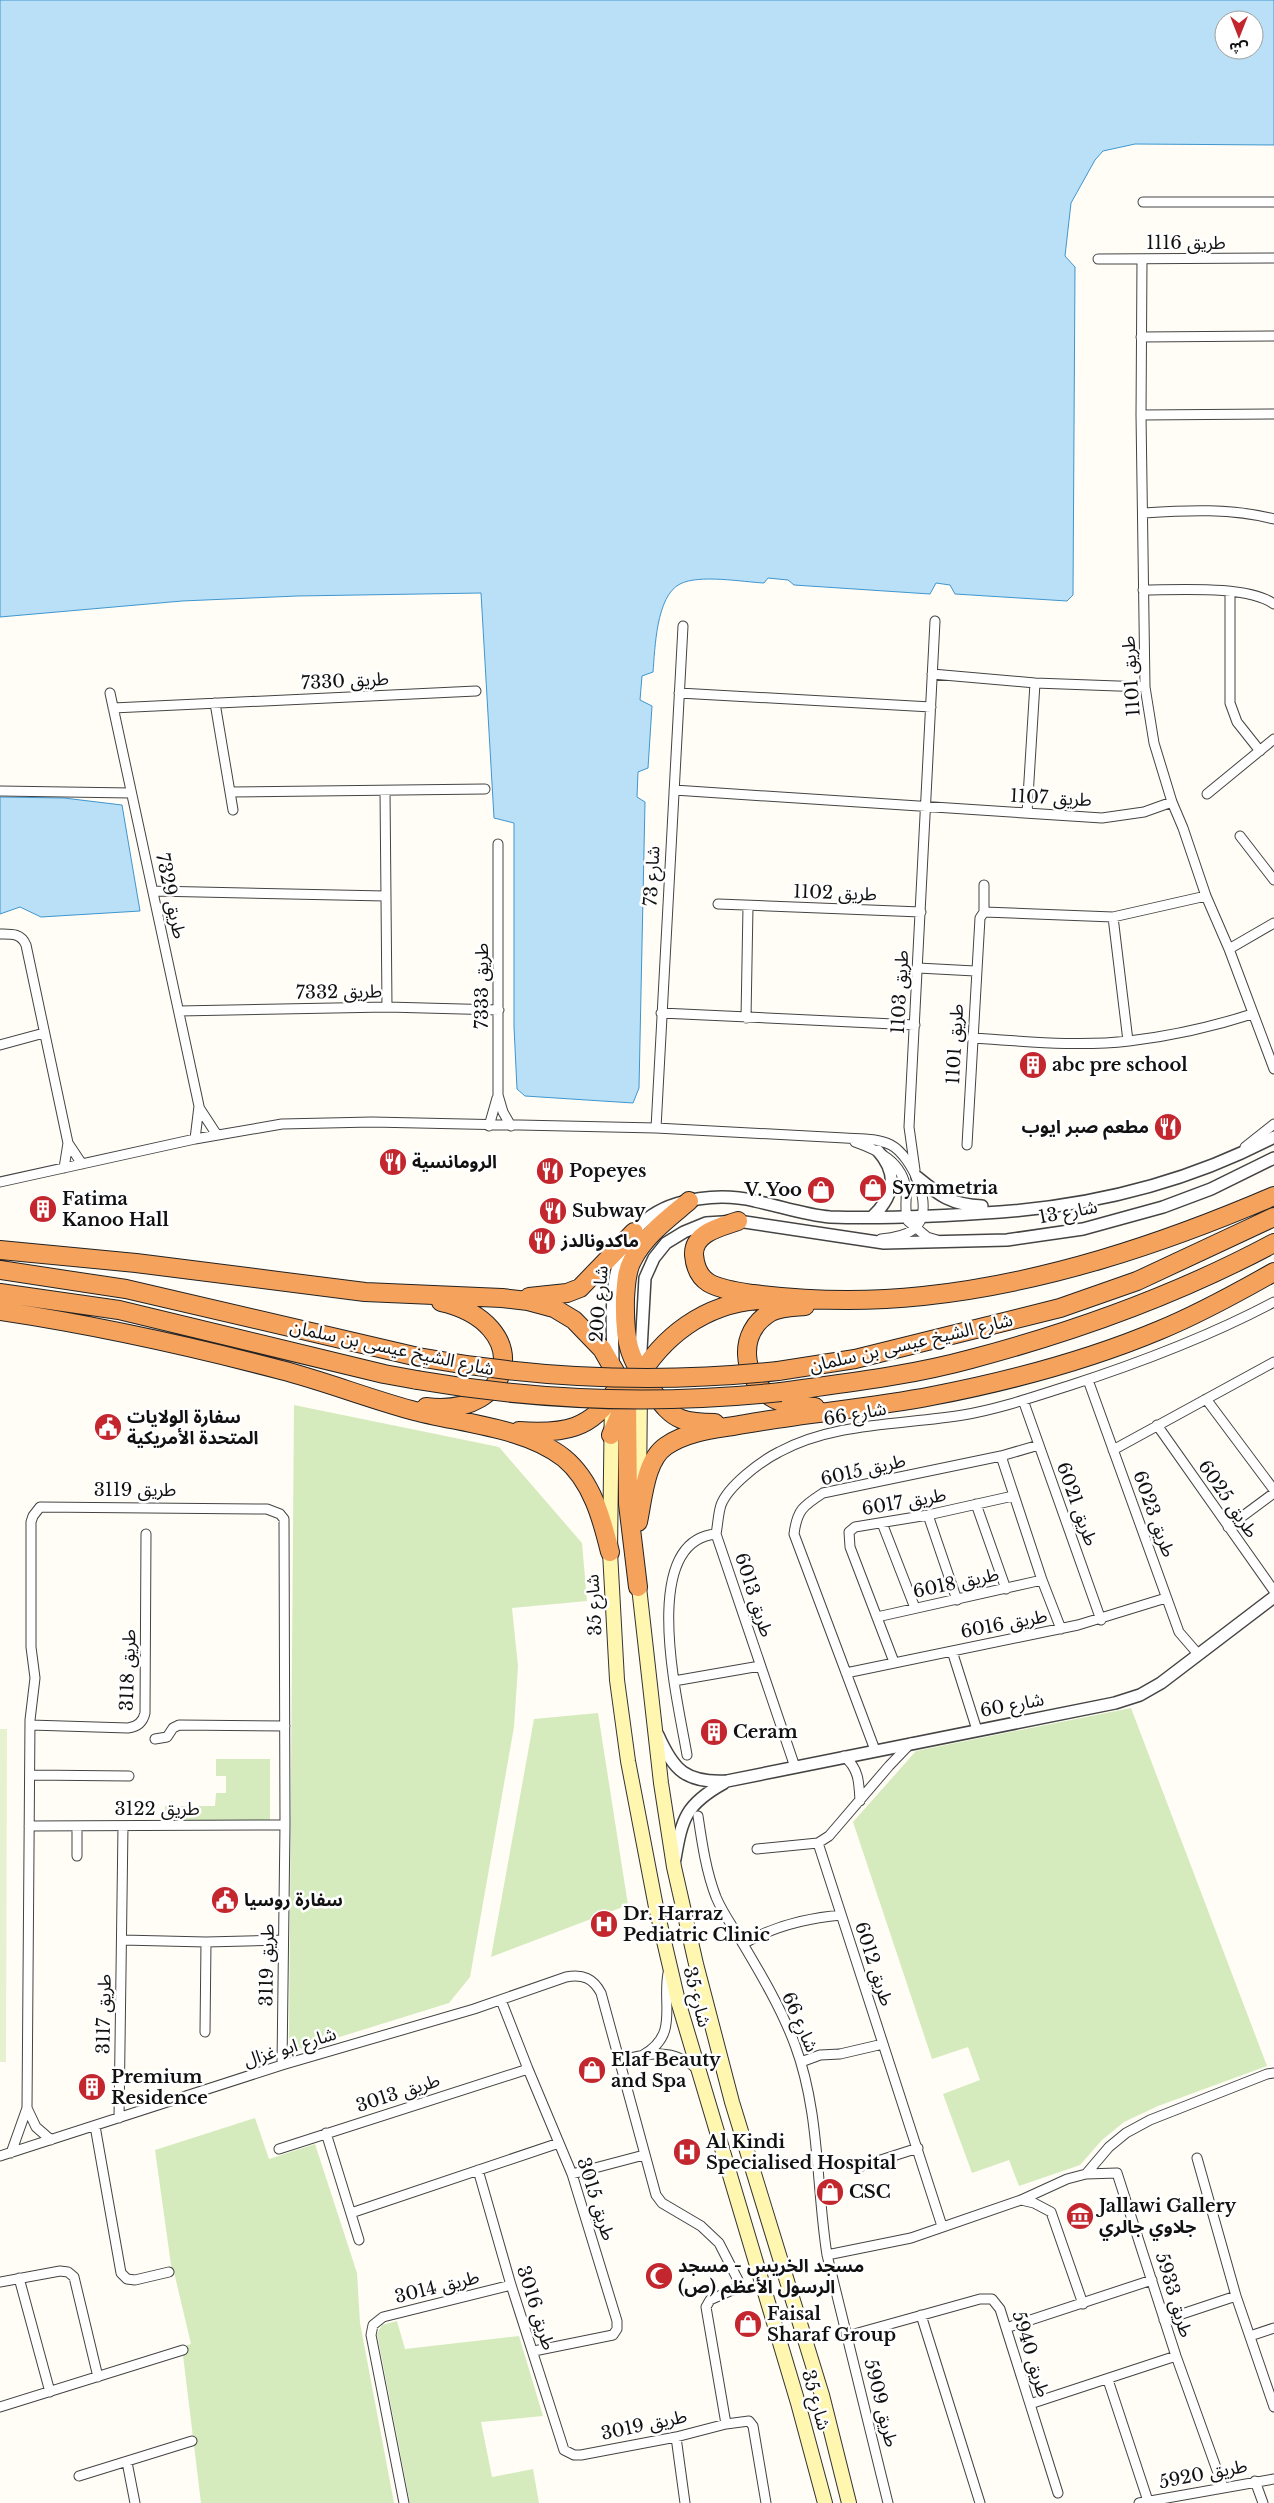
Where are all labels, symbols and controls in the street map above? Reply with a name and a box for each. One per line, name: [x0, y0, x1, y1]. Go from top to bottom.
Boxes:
north arrow: [1214, 10, 1264, 60]
text: ش: [1229, 39, 1249, 57]
street label: طريق 1116: [1146, 232, 1226, 254]
street label: طريق 1101: [1117, 635, 1145, 717]
street label: طريق 7330: [301, 668, 389, 694]
street label: طريق 1107: [1010, 785, 1092, 811]
street label: شارع 73: [639, 845, 668, 907]
street label: طريق 7329: [151, 851, 191, 941]
street label: طريق 1102: [793, 881, 877, 905]
street label: طريق 7333: [471, 943, 493, 1029]
street label: طريق 1103: [887, 950, 913, 1034]
street label: طريق 7332: [296, 980, 382, 1004]
street label: طريق 1101: [942, 1003, 968, 1085]
building icon: abc pre school: [1018, 1050, 1048, 1080]
place label: abc pre school: [1052, 1054, 1188, 1076]
restaurant icon: مطعم صبر ايوب: [1153, 1112, 1183, 1142]
place label: مطعم صبر ايوب: [1022, 1116, 1149, 1140]
restaurant icon: الرومانسية: [378, 1147, 408, 1177]
place label: الرومانسية: [412, 1151, 497, 1173]
restaurant icon: Popeyes: [535, 1156, 565, 1186]
place label: Popeyes: [569, 1160, 646, 1182]
shop icon: Symmetria: [858, 1173, 888, 1203]
shop icon: V. Yoo: [806, 1175, 836, 1205]
place label: Symmetria: [892, 1177, 999, 1199]
place label: V. Yoo: [744, 1179, 802, 1201]
place label: Fatima Kanoo Hall: [62, 1188, 169, 1231]
building icon: Fatima Kanoo Hall: [28, 1194, 58, 1224]
restaurant icon: Subway: [538, 1196, 568, 1226]
street label: شارع 13: [1037, 1196, 1100, 1231]
place label: Subway: [572, 1200, 646, 1222]
restaurant icon: ماكدونالدز: [527, 1226, 557, 1256]
place label: ماكدونالدز: [560, 1230, 639, 1252]
street label: شارع 200: [585, 1265, 616, 1343]
street label: شارع الشيخ عيسى بن سلمان: [807, 1309, 1016, 1380]
street label: شارع الشيخ عيسى بن سلمان: [287, 1316, 496, 1383]
street label: شارع 66: [822, 1398, 889, 1433]
place label: سفارة الولايات المتحدة الأمريكية: [127, 1406, 258, 1449]
public building icon: سفارة الولايات المتحدة الأمريكية: [93, 1412, 123, 1442]
street label: طريق 6015: [818, 1450, 908, 1490]
street label: طريق 6025: [1193, 1456, 1263, 1542]
street label: طريق 6021: [1052, 1459, 1102, 1549]
street label: طريق 6023: [1128, 1468, 1180, 1560]
street label: طريق 3119: [94, 1479, 176, 1501]
street label: طريق 6017: [860, 1484, 948, 1520]
street label: طريق 6013: [730, 1550, 778, 1640]
street label: طريق 6018: [911, 1563, 1001, 1603]
street label: شارع 35: [581, 1574, 610, 1636]
street label: طريق 6016: [959, 1605, 1049, 1643]
street label: طريق 3118: [116, 1629, 140, 1711]
street label: شارع 60: [978, 1688, 1046, 1725]
building icon: Ceram: [699, 1717, 729, 1747]
place label: Ceram: [733, 1721, 798, 1743]
street label: طريق 3122: [114, 1798, 200, 1820]
public building icon: سفارة روسيا: [210, 1885, 240, 1915]
place label: سفارة روسيا: [244, 1889, 343, 1911]
place label: Dr. Harraz Pediatric Clinic: [623, 1903, 770, 1946]
hospital icon: Dr. Harraz Pediatric Clinic: [589, 1909, 619, 1939]
street label: طريق 6012: [850, 1919, 898, 2009]
street label: طريق 3119: [255, 1924, 279, 2006]
street label: شارع 35: [676, 1964, 716, 2030]
street label: طريق 3117: [92, 1974, 116, 2054]
street label: شارع 66: [774, 1989, 823, 2057]
street label: شارع ابو غزال: [241, 2023, 340, 2074]
place label: Elaf Beauty and Spa: [611, 2049, 721, 2092]
shop icon: Elaf Beauty and Spa: [577, 2055, 607, 2085]
place label: Premium Residence: [111, 2066, 208, 2109]
street label: طريق 3013: [353, 2069, 443, 2117]
building icon: Premium Residence: [77, 2072, 107, 2102]
place label: Al Kindi Specialised Hospital: [705, 2131, 897, 2174]
hospital icon: Al Kindi Specialised Hospital: [672, 2137, 702, 2167]
street label: طريق 3015: [572, 2155, 620, 2243]
shop icon: CSC: [815, 2177, 845, 2207]
place label: CSC: [849, 2181, 891, 2203]
place label: Jallawi Gallery جلاوي جالري: [1095, 2195, 1237, 2241]
museum icon: Jallawi Gallery جلاوي جالري: [1065, 2201, 1095, 2231]
street label: طريق 5933: [1151, 2250, 1197, 2340]
place label: مسجد الخريس - مسجد الرسول الأعظم (ص): [678, 2255, 864, 2300]
mosque icon: مسجد الخريس - مسجد الرسول الأعظم (ص): [644, 2261, 674, 2291]
street label: طريق 3016: [512, 2263, 560, 2353]
street label: طريق 3014: [392, 2266, 482, 2308]
place label: Faisal Sharaf Group: [767, 2303, 896, 2346]
street label: طريق 5940: [1007, 2308, 1055, 2400]
shop icon: Faisal Sharaf Group: [733, 2309, 763, 2339]
street label: طريق 5909: [859, 2357, 903, 2449]
street label: شارع 35: [794, 2367, 835, 2433]
street label: طريق 3019: [599, 2405, 689, 2445]
street label: طريق 5920: [1157, 2455, 1249, 2493]

